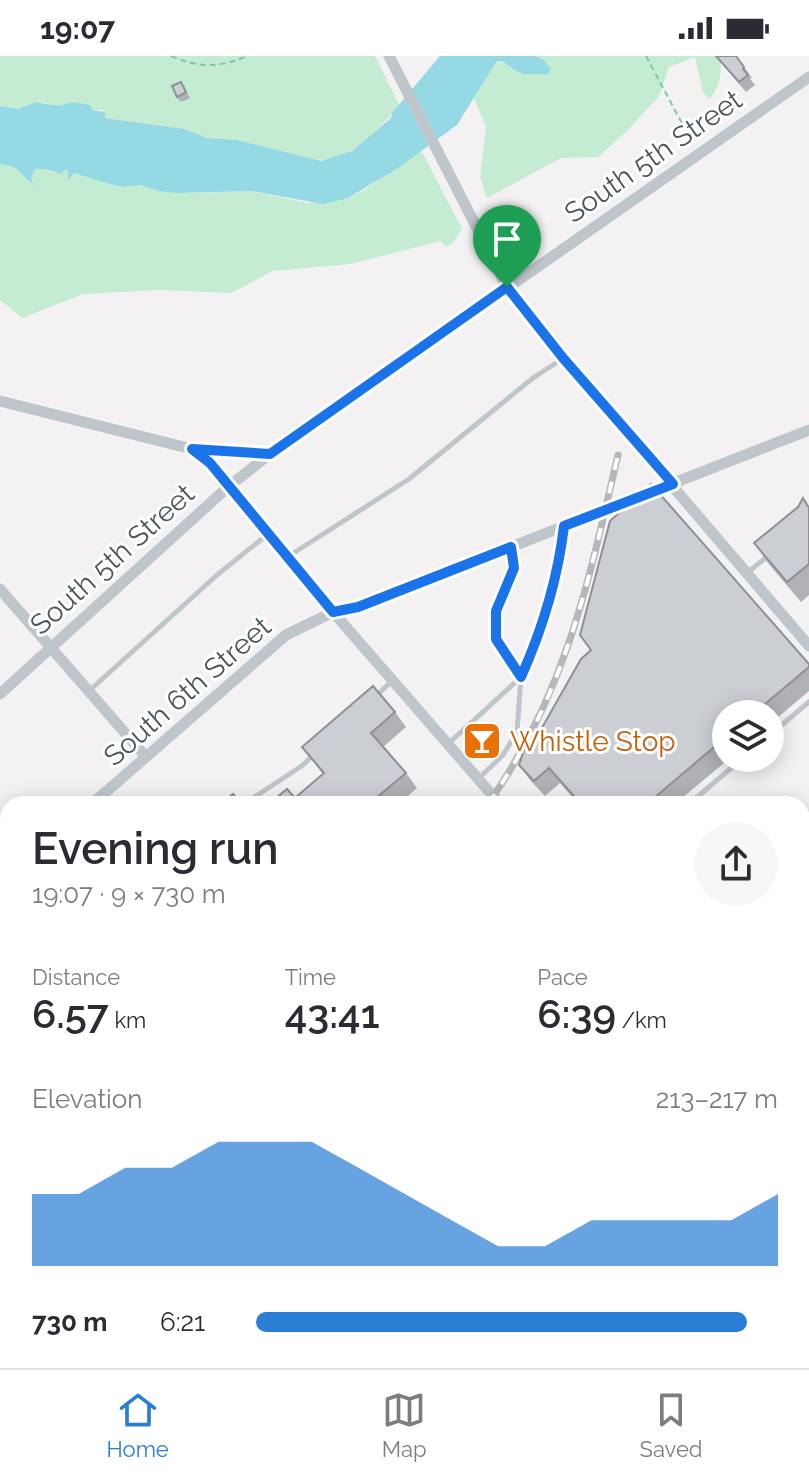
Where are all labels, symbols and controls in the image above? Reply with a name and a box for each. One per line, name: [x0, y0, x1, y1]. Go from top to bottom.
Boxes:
text: 19:07: [40, 11, 115, 46]
street label: South 5th Street: [558, 83, 749, 230]
pin: [473, 205, 541, 287]
icon: arrive: [485, 217, 529, 261]
street label: South 5th Street: [24, 477, 201, 642]
street label: South 6th Street: [97, 609, 278, 773]
map controls: [712, 700, 784, 772]
button: layers: [712, 700, 784, 772]
bar icon: Whistle Stop: [461, 720, 503, 762]
place label: Whistle Stop: [510, 725, 676, 758]
button: share: [694, 822, 778, 906]
text: Evening run: [32, 823, 279, 874]
text: 19:07 · 9 × 730 m: [32, 879, 226, 909]
text: Distance: [32, 964, 120, 990]
text: Time: [285, 964, 336, 990]
text: Pace: [537, 964, 588, 990]
text: 6.57: [32, 990, 109, 1037]
text: 43:41: [285, 990, 380, 1037]
text: 6:39: [537, 990, 616, 1037]
text: km: [109, 1007, 146, 1033]
text: /km: [616, 1007, 667, 1033]
text: Elevation: [32, 1084, 142, 1114]
text: 213–217 m: [656, 1084, 778, 1114]
text: 730 m: [32, 1307, 108, 1337]
text: 6:21: [160, 1307, 205, 1337]
tab: Home: [107, 1388, 169, 1462]
tab: Map: [382, 1388, 427, 1462]
tab: Saved: [640, 1388, 702, 1462]

